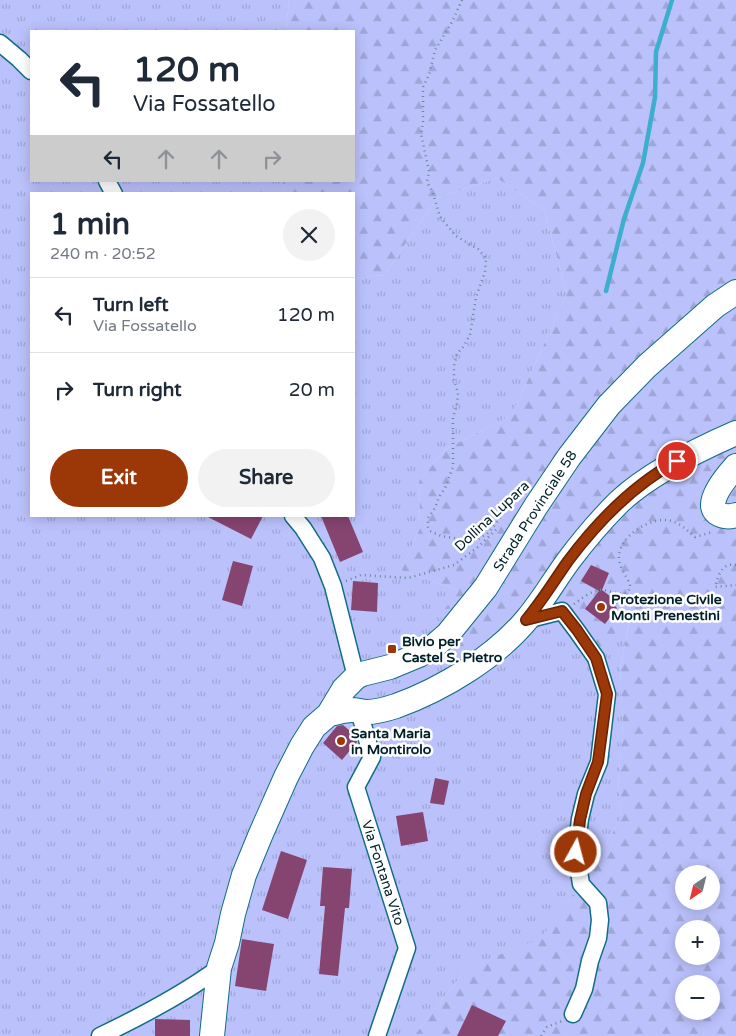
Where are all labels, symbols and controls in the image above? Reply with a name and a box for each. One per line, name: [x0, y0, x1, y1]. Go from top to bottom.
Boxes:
text: 120 m: [133, 49, 240, 91]
icon: left: [50, 50, 115, 115]
text: Via Fossatello: [133, 91, 276, 117]
icon: left: [99, 145, 127, 173]
icon: ahead: [152, 145, 180, 173]
icon: ahead: [205, 145, 233, 173]
icon: right: [258, 145, 286, 173]
text: 1 min: [50, 206, 130, 243]
button: close: [283, 209, 335, 261]
text: 240 m · 20:52: [50, 244, 156, 264]
text: Turn left: [93, 294, 169, 316]
icon: left: [50, 301, 78, 329]
text: 120 m: [277, 304, 335, 326]
text: Via Fossatello: [93, 316, 197, 336]
icon: right: [50, 376, 78, 404]
text: Turn right: [93, 379, 181, 401]
text: 20 m: [289, 379, 335, 401]
pin: [656, 440, 698, 482]
street label: Strada Provinciale 58: [489, 447, 581, 575]
icon: arrive: [663, 447, 691, 475]
button: Exit: [50, 449, 188, 507]
button: Share: [198, 449, 335, 507]
street label: Dollina Lupara: [451, 477, 533, 555]
place label: Protezione Civile Monti Prenestini: [611, 591, 722, 624]
marker: Protezione Civile Monti Prenestini: [595, 601, 607, 613]
place label: Bivio per Castel S. Pietro: [402, 633, 503, 666]
marker: Bivio per Castel S. Pietro: [386, 643, 398, 655]
place label: Santa Maria in Montirolo: [351, 725, 432, 758]
marker: Santa Maria in Montirolo: [335, 735, 347, 747]
street label: Via Fontana Vito: [358, 818, 408, 928]
position arrow: [549, 825, 601, 877]
north arrow: [675, 865, 720, 910]
map controls: [675, 865, 720, 1020]
button: +: [675, 920, 720, 965]
button: −: [675, 975, 720, 1020]

